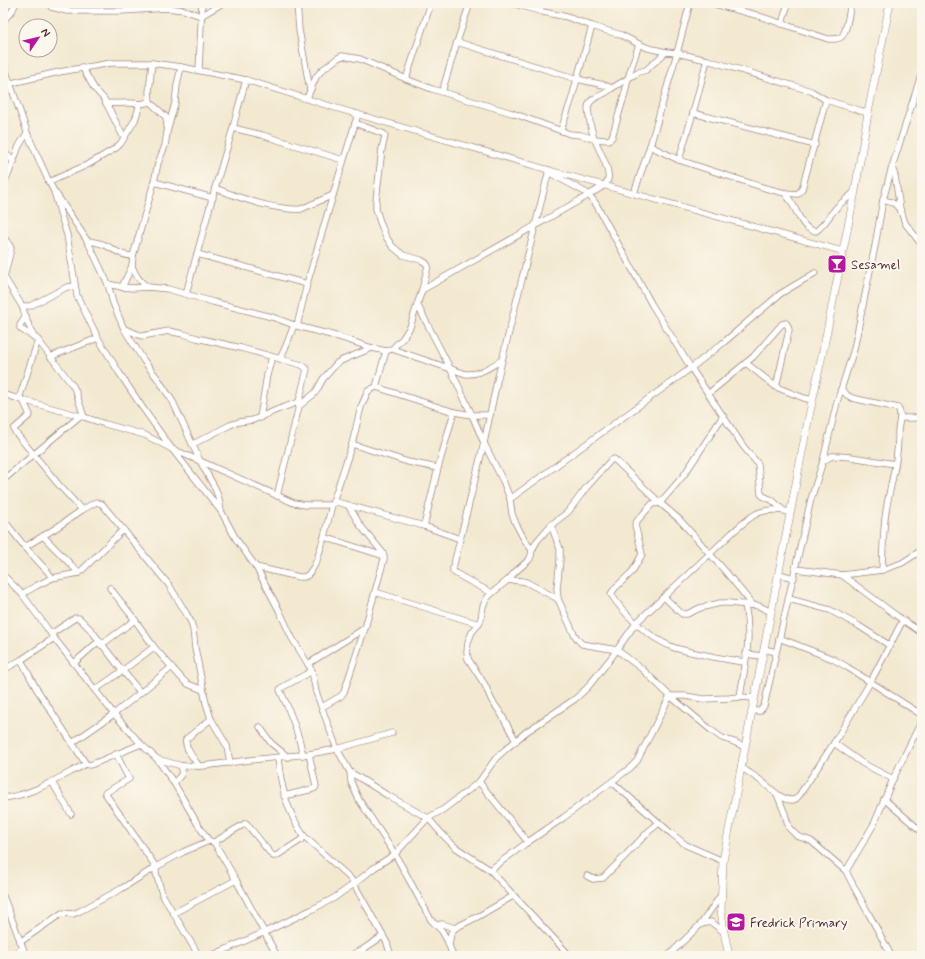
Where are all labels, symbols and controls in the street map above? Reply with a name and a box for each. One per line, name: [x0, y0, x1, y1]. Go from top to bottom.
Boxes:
north arrow: [18, 18, 58, 58]
text: N: [38, 26, 53, 40]
bar icon: Sesamel: [826, 253, 848, 275]
place label: Sesamel: [851, 257, 900, 274]
school or university icon: Fredrick Primary: [725, 911, 747, 933]
place label: Fredrick Primary: [750, 915, 848, 932]

